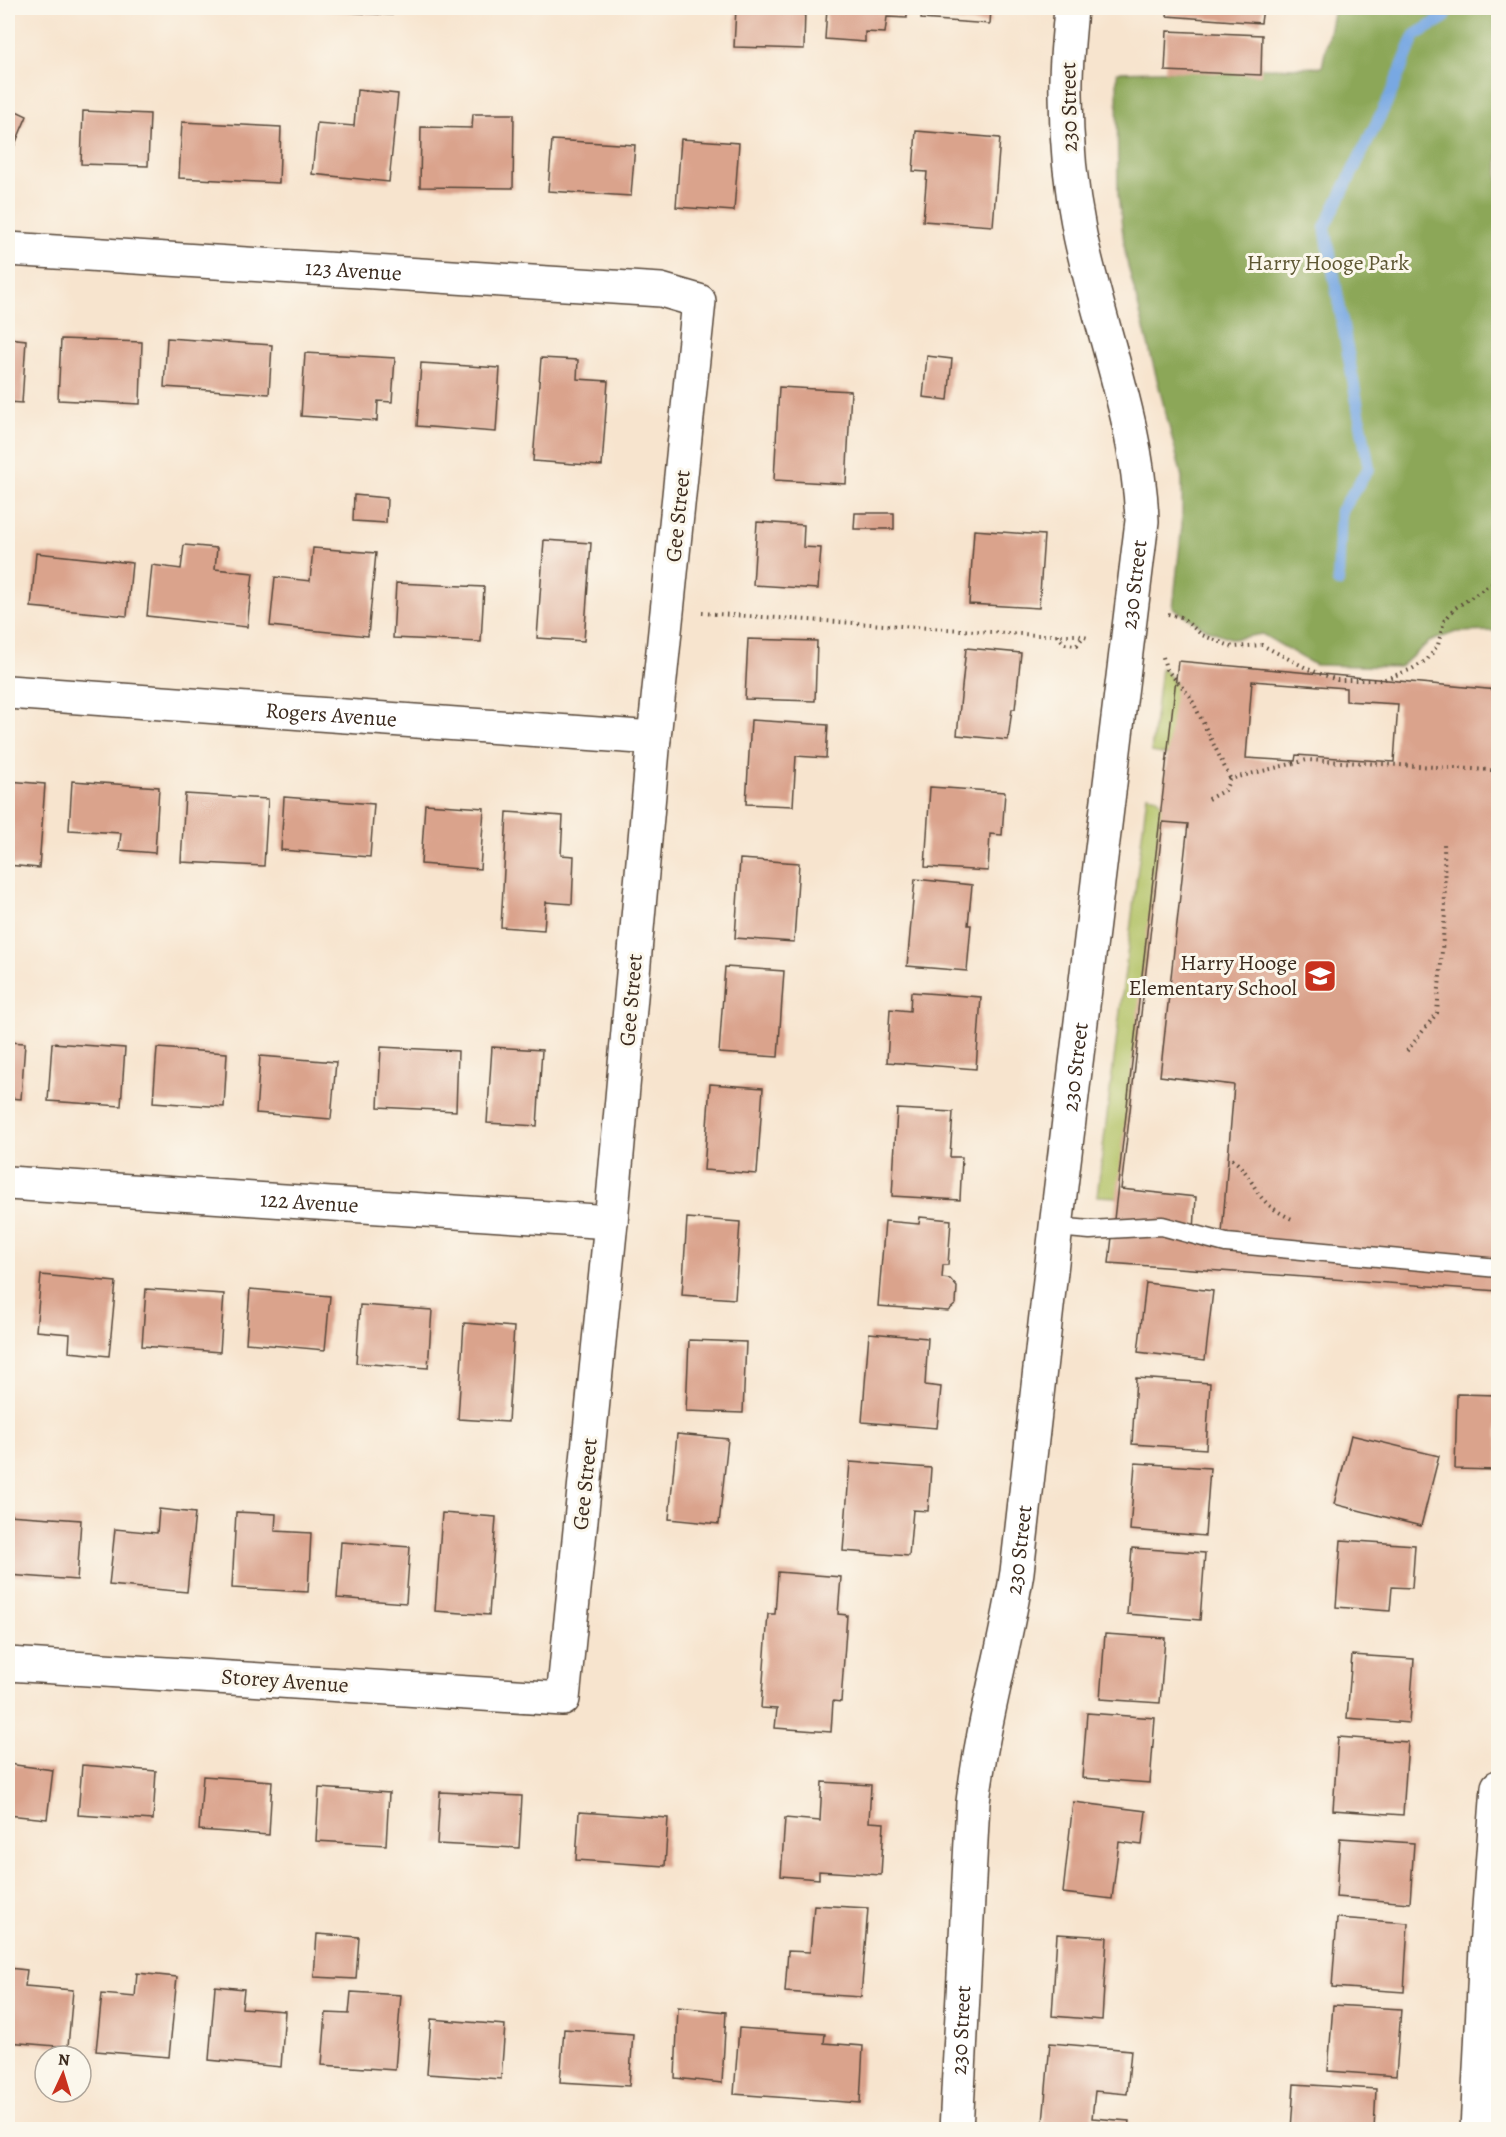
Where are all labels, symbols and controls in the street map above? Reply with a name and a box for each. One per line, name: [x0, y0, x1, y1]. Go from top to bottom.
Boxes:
street label: 230 Street: [1053, 62, 1085, 152]
park label: Harry Hooge Park: [1247, 248, 1409, 278]
street label: 123 Avenue: [304, 253, 403, 289]
street label: Gee Street: [658, 468, 698, 564]
street label: 230 Street: [1114, 538, 1155, 631]
street label: Rogers Avenue: [264, 695, 398, 735]
place label: Harry Hooge Elementary School: [1129, 948, 1297, 1003]
street label: Gee Street: [612, 953, 650, 1047]
school or university icon: Harry Hooge Elementary School: [1302, 958, 1338, 994]
street label: 230 Street: [1055, 1021, 1096, 1113]
street label: 122 Avenue: [259, 1184, 359, 1221]
street label: Gee Street: [565, 1436, 605, 1532]
street label: 230 Street: [998, 1504, 1039, 1597]
street label: Storey Avenue: [220, 1662, 350, 1700]
street label: 230 Street: [944, 1984, 978, 2076]
north arrow: [33, 2044, 93, 2104]
text: N: [57, 2049, 71, 2071]

